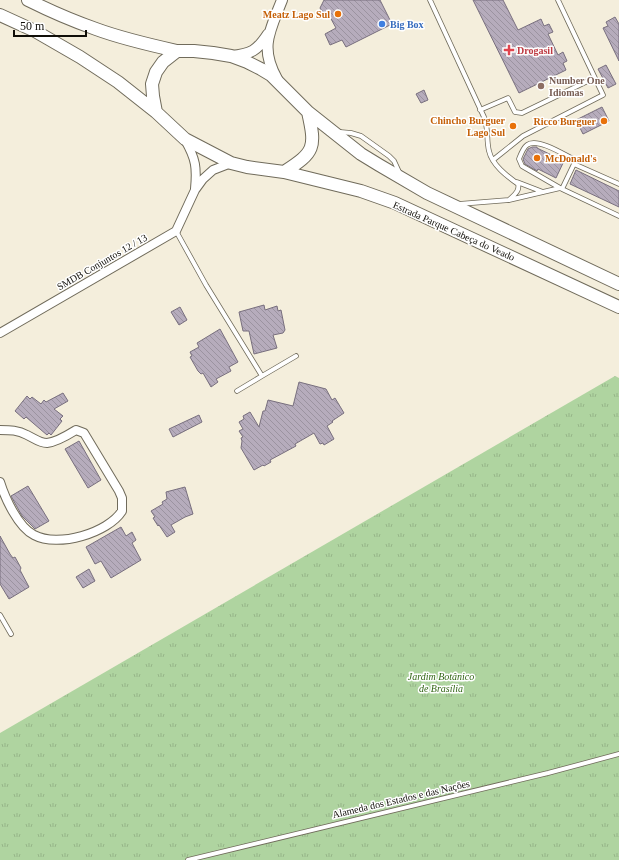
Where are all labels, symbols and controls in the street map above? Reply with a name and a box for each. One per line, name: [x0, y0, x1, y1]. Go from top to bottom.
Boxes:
place label: Meatz Lago Sul: [263, 9, 330, 20]
marker: Meatz Lago Sul: [333, 9, 343, 19]
scale bar: [14, 12, 86, 38]
text: 50 m: [20, 19, 45, 33]
marker: Big Box: [377, 19, 387, 29]
place label: Big Box: [390, 19, 424, 30]
marker: Drogasil: [504, 45, 514, 55]
place label: Drogasil: [517, 45, 553, 56]
place label: Number One Idiomas: [549, 75, 605, 98]
marker: Number One Idiomas: [536, 81, 546, 91]
place label: Chincho Burguer Lago Sul: [430, 115, 506, 138]
place label: Ricco Burguer: [534, 116, 597, 127]
marker: Ricco Burguer: [599, 116, 609, 126]
marker: Chincho Burguer Lago Sul: [508, 121, 518, 131]
marker: McDonald's: [532, 153, 542, 163]
place label: McDonald's: [545, 153, 597, 164]
street label: Estrada Parque Cabeça do Veado: [391, 199, 517, 263]
street label: SMDB Conjuntos 12 / 13: [55, 232, 149, 292]
park label: Jardim Botânico de Brasília: [408, 671, 474, 694]
street label: Alameda dos Estados e das Nações: [331, 778, 471, 820]

